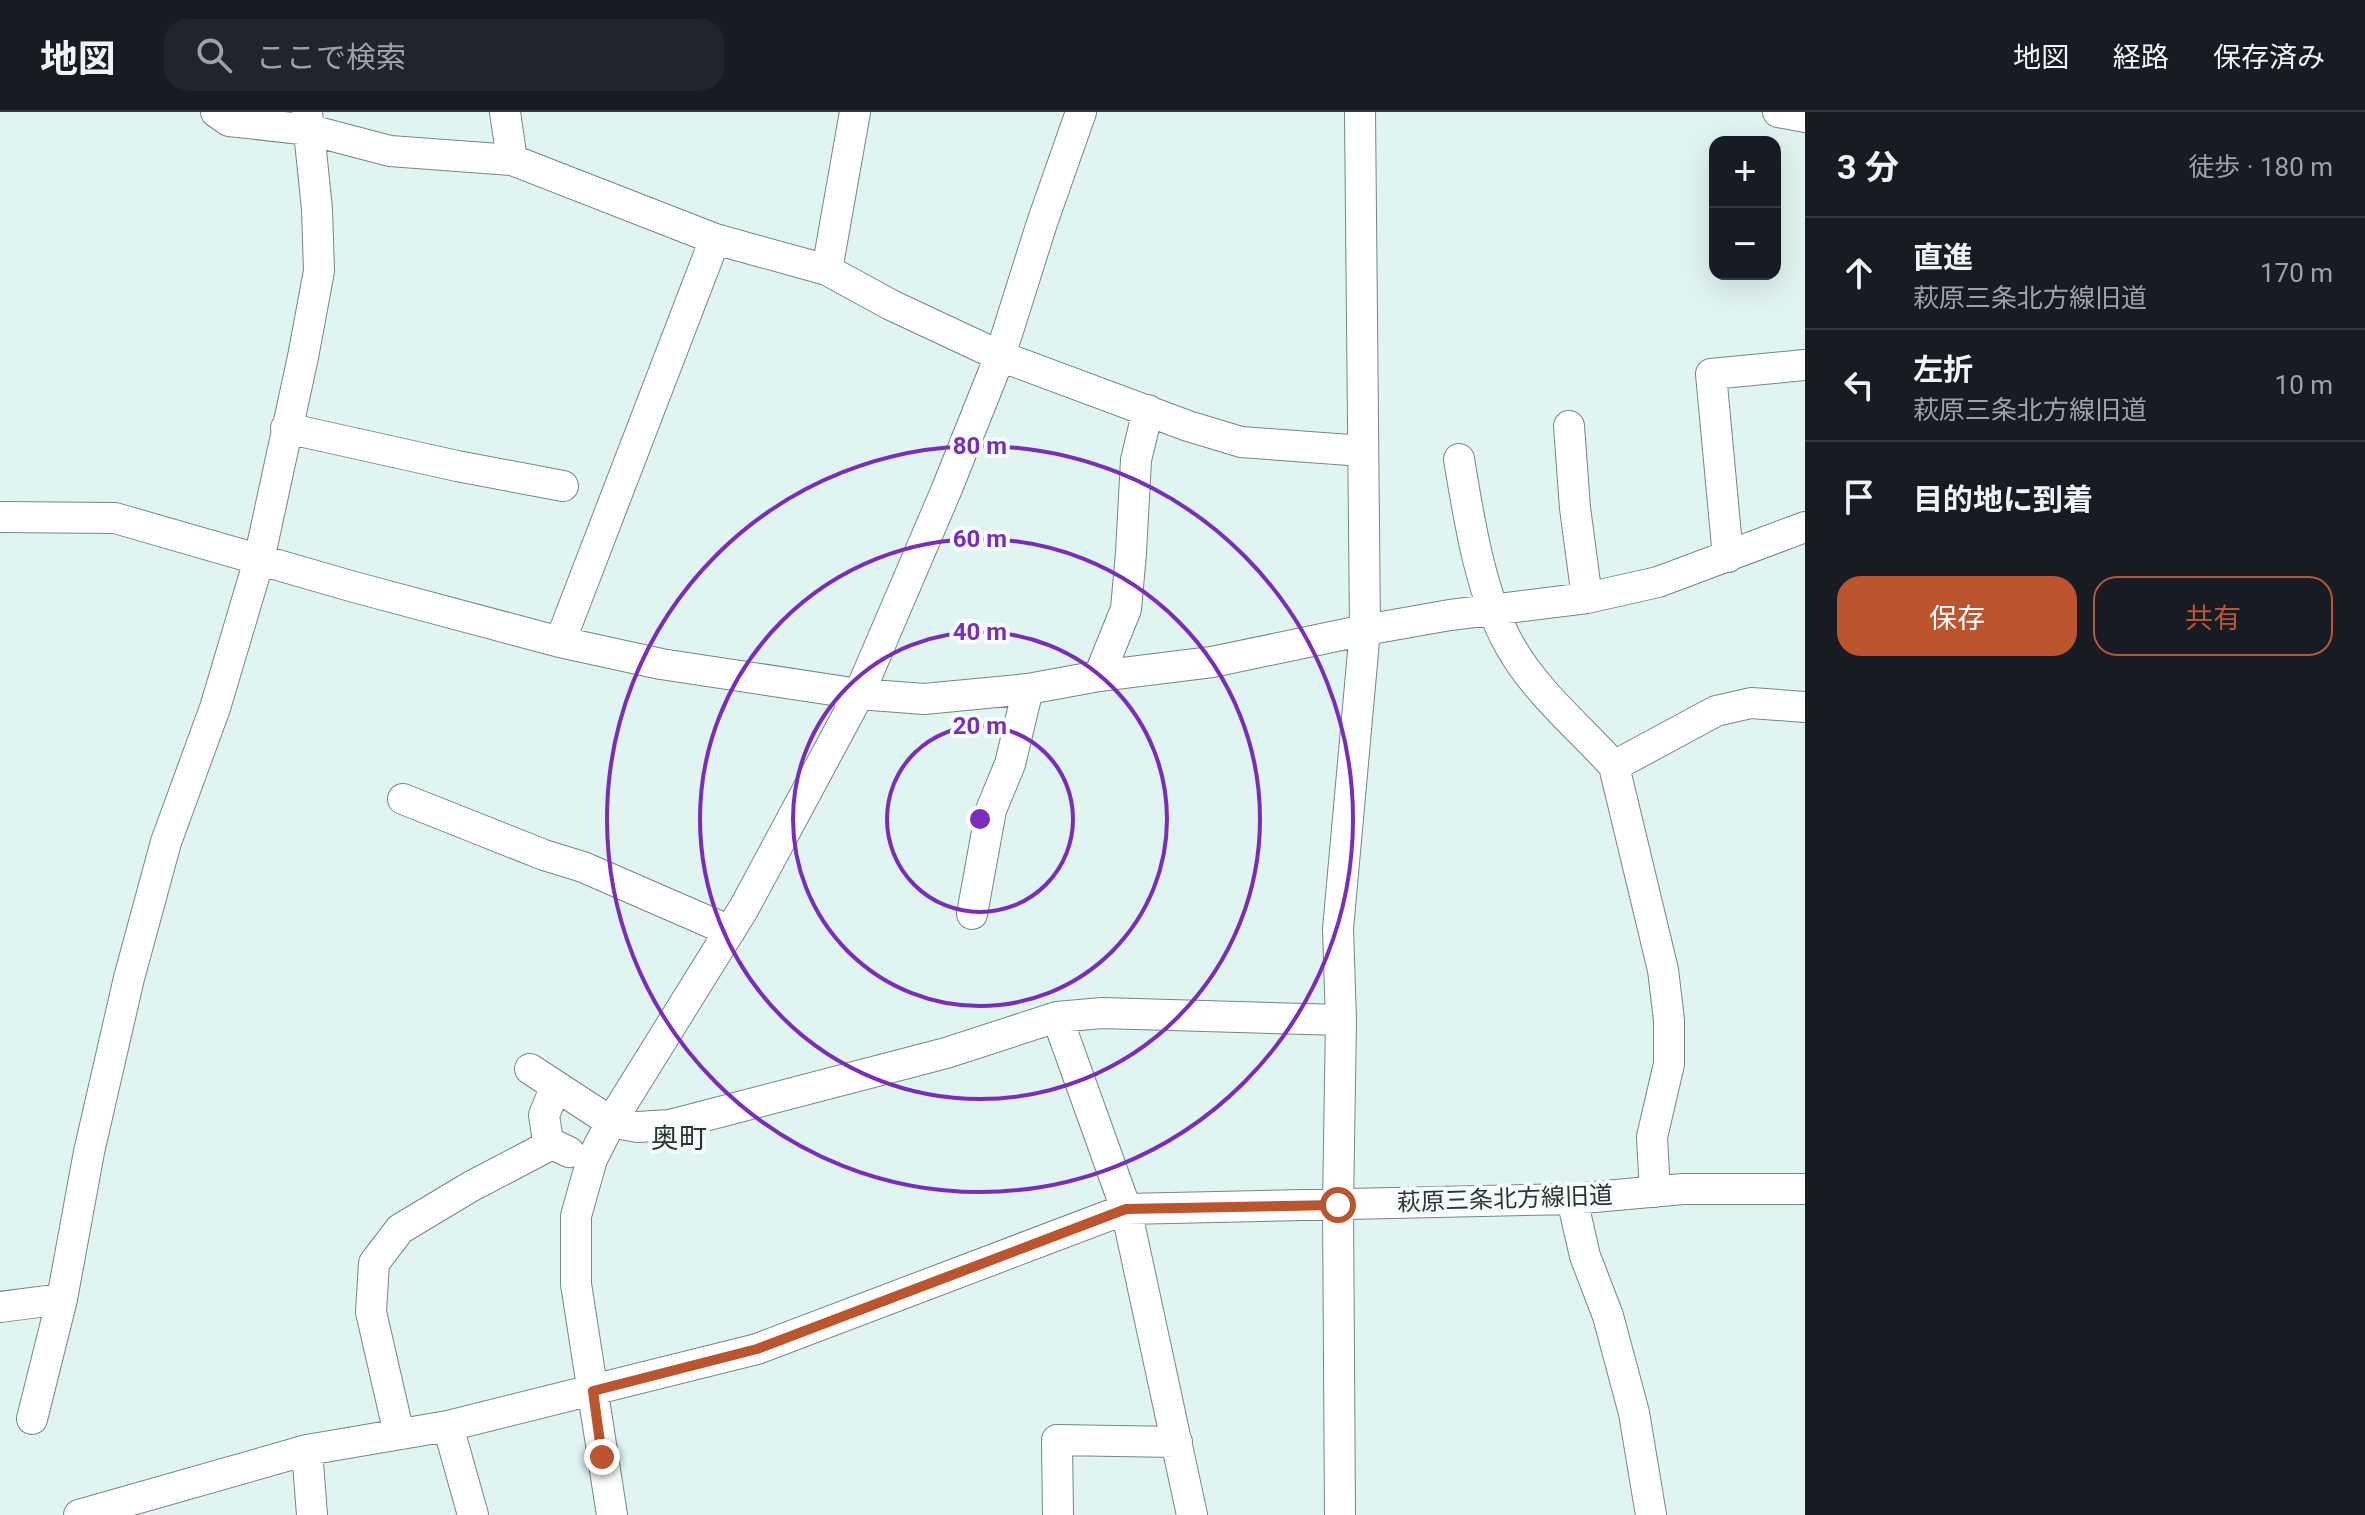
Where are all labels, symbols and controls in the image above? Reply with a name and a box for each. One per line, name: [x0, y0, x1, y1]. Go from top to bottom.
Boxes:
search box: [164, 19, 724, 91]
icon: search: [192, 33, 236, 77]
text: 地図: [40, 37, 116, 81]
text: ここで検索: [256, 40, 406, 75]
text: 地図: [2013, 41, 2069, 74]
text: 経路: [2113, 41, 2169, 74]
text: 保存済み: [2213, 41, 2325, 74]
map controls: [1709, 136, 1781, 280]
button: +: [1709, 136, 1781, 208]
text: 3 分: [1837, 147, 1899, 187]
text: 徒歩 · 180 m: [2188, 152, 2333, 182]
button: −: [1709, 208, 1781, 280]
text: 直進: [1913, 240, 1973, 275]
icon: ahead: [1837, 251, 1881, 295]
text: 170 m: [2260, 258, 2333, 288]
text: 萩原三条北方線旧道: [1913, 283, 2147, 313]
text: 左折: [1913, 352, 1973, 387]
icon: left: [1837, 363, 1881, 407]
text: 10 m: [2275, 370, 2333, 400]
text: 萩原三条北方線旧道: [1913, 395, 2147, 425]
text: 80 m: [953, 432, 1007, 460]
icon: arrive: [1837, 475, 1881, 519]
text: 目的地に到着: [1913, 482, 2093, 517]
text: 60 m: [953, 525, 1007, 553]
button: 保存: [1837, 576, 2077, 656]
button: 共有: [2093, 576, 2333, 656]
text: 40 m: [953, 618, 1007, 646]
text: 20 m: [953, 712, 1007, 740]
centre of rings: [966, 805, 994, 833]
district label: 奥町: [651, 1122, 707, 1155]
street label: 萩原三条北方線旧道: [1397, 1181, 1613, 1217]
route start: [1320, 1187, 1356, 1223]
route end: [584, 1439, 620, 1475]

